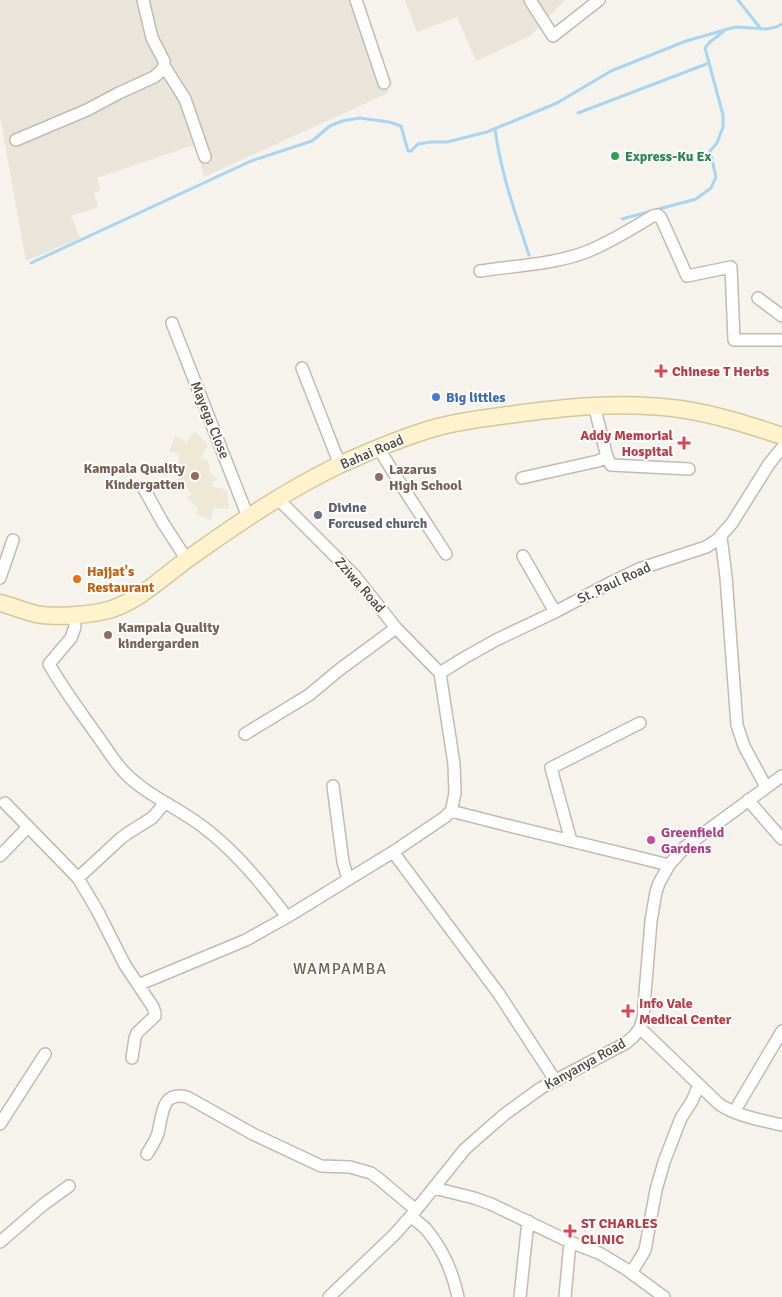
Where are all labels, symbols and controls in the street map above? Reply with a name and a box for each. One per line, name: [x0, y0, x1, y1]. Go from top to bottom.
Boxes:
place label: Express-Ku Ex: [625, 148, 712, 165]
marker: Express-Ku Ex: [609, 150, 621, 162]
place label: Chinese T Herbs: [672, 363, 769, 380]
marker: Chinese T Herbs: [654, 364, 668, 378]
street label: Mayega Close: [187, 379, 233, 461]
place label: Big littles: [446, 389, 506, 406]
marker: Big littles: [430, 391, 442, 403]
place label: Addy Memorial Hospital: [580, 427, 674, 460]
street label: Bahai Road: [338, 431, 406, 473]
marker: Addy Memorial Hospital: [677, 436, 691, 450]
place label: Kampala Quality Kindergatten: [84, 460, 185, 493]
place label: Lazarus High School: [389, 461, 463, 494]
marker: Kampala Quality Kindergatten: [189, 470, 201, 482]
marker: Lazarus High School: [373, 471, 385, 483]
place label: Divine Forcused church: [328, 499, 428, 532]
marker: Divine Forcused church: [312, 509, 324, 521]
street label: Zziwa Road: [331, 554, 389, 616]
street label: St. Paul Road: [575, 559, 653, 607]
place label: Hajjat's Restaurant: [87, 563, 155, 596]
marker: Hajjat's Restaurant: [71, 573, 83, 585]
place label: Kampala Quality kindergarden: [118, 619, 220, 652]
marker: Kampala Quality kindergarden: [102, 629, 114, 641]
place label: Greenfield Gardens: [661, 824, 725, 857]
marker: Greenfield Gardens: [645, 834, 657, 846]
district label: WAMPAMBA: [293, 959, 387, 979]
place label: Info Vale Medical Center: [639, 995, 732, 1028]
marker: Info Vale Medical Center: [621, 1004, 635, 1018]
street label: Kanyanya Road: [541, 1035, 629, 1093]
place label: ST CHARLES CLINIC: [581, 1215, 658, 1248]
marker: ST CHARLES CLINIC: [563, 1224, 577, 1238]

